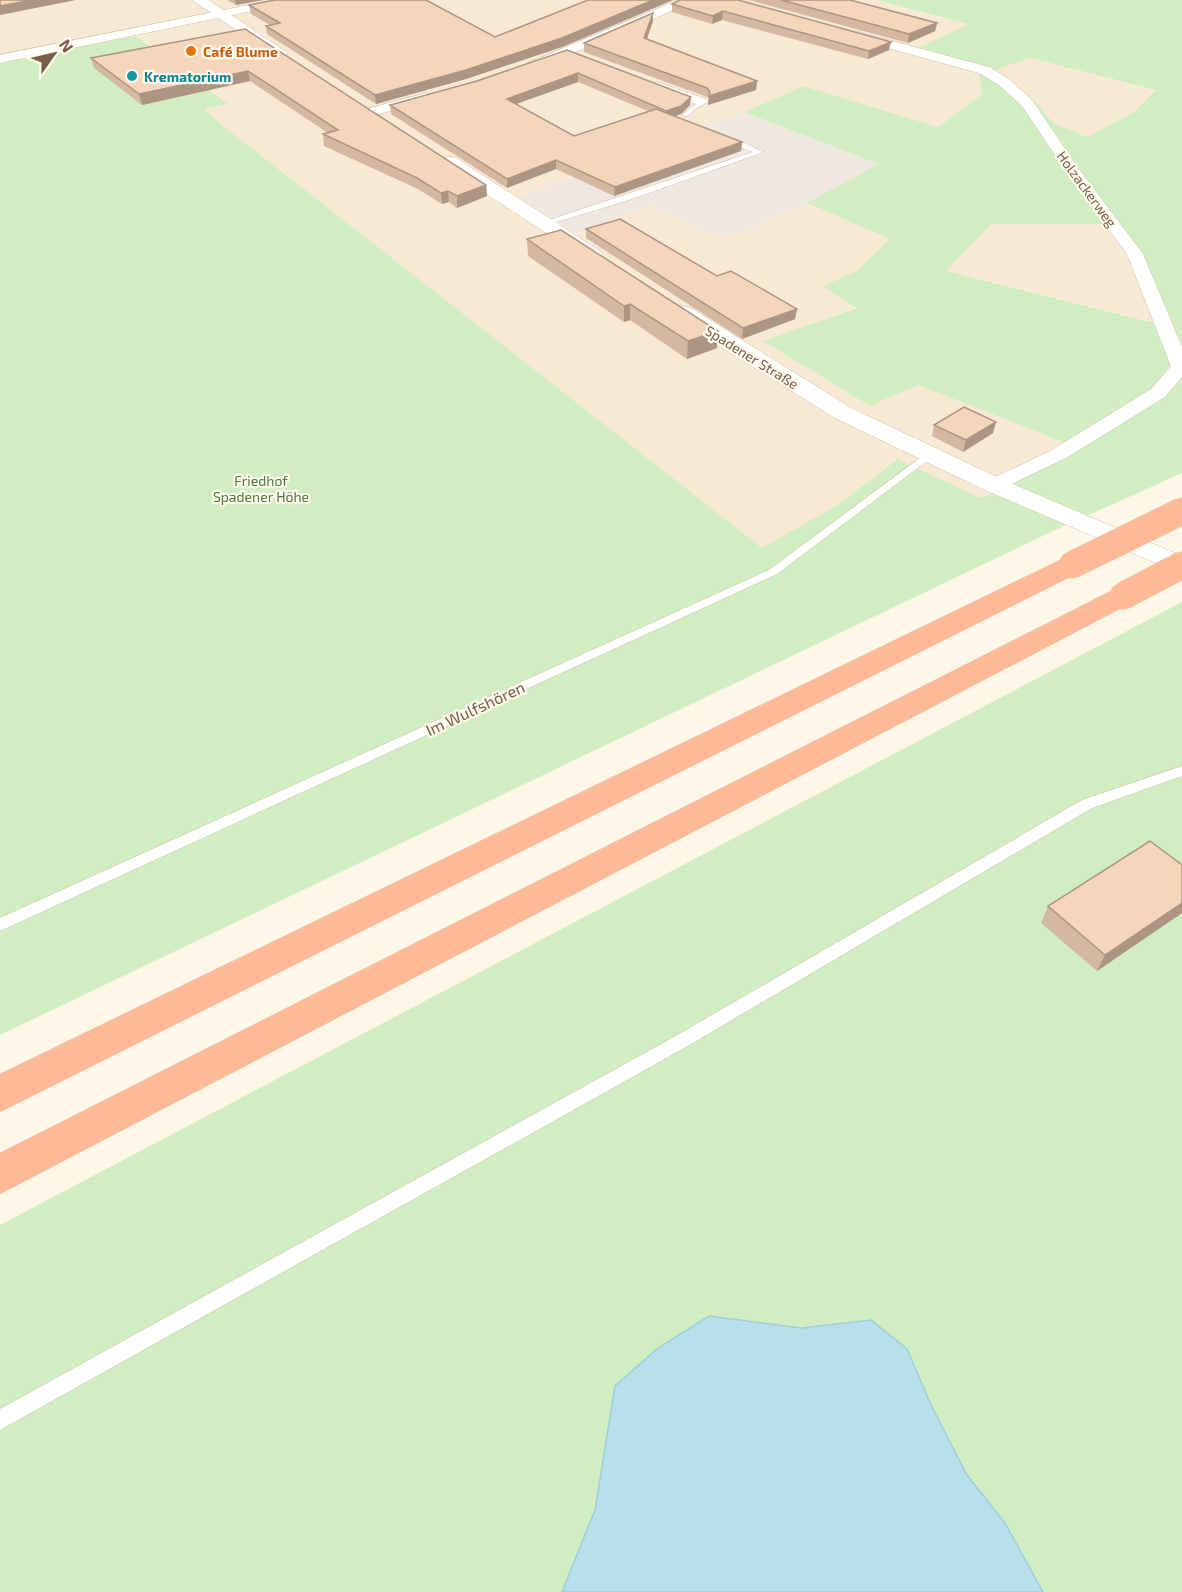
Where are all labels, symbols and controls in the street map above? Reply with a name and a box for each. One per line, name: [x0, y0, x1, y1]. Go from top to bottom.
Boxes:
north arrow: [24, 24, 84, 84]
text: N: [56, 35, 78, 55]
place label: Café Blume: [203, 43, 278, 60]
marker: Café Blume: [184, 44, 198, 58]
place label: Krematorium: [144, 68, 231, 85]
marker: Krematorium: [125, 69, 139, 83]
street label: Holzackerweg: [1054, 148, 1120, 231]
street label: Spadener Straße: [702, 322, 802, 392]
park label: Friedhof Spadener Höhe: [213, 472, 309, 505]
street label: Im Wulfshören: [422, 677, 528, 739]

